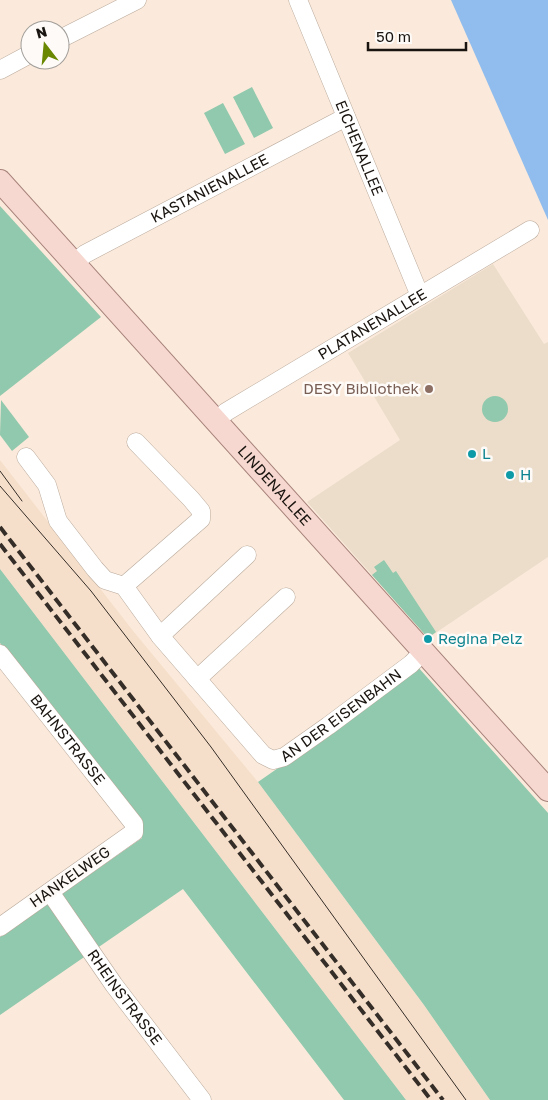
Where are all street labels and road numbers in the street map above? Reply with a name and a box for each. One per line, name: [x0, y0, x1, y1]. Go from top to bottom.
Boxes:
street label: EICHENALLEE: [332, 97, 388, 198]
street label: KASTANIENALLEE: [147, 149, 271, 226]
street label: PLATANENALLEE: [314, 284, 429, 363]
street label: LINDENALLEE: [234, 441, 316, 529]
street label: AN DER EISENBAHN: [276, 665, 404, 765]
street label: BAHNSTRASSE: [27, 690, 109, 788]
street label: HANKELWEG: [26, 842, 113, 911]
street label: RHEINSTRASSE: [84, 946, 166, 1048]

